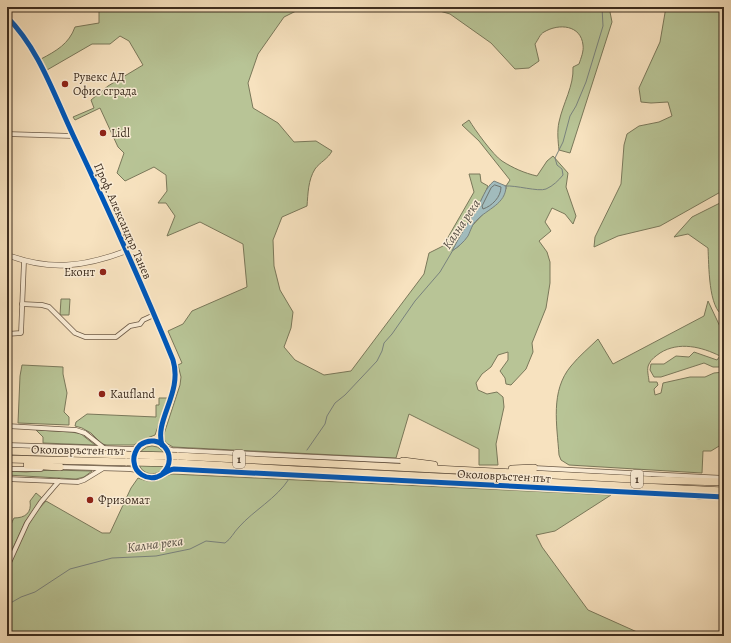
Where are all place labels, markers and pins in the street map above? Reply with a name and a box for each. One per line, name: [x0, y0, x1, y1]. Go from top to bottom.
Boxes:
place label: Рувекс АД Офис сграда: [73, 69, 137, 99]
marker: Рувекс АД Офис сграда: [60, 79, 70, 89]
place label: Lidl: [111, 125, 130, 141]
marker: Lidl: [98, 128, 108, 138]
place label: Еконт: [64, 264, 96, 280]
marker: Еконт: [98, 267, 108, 277]
place label: Kaufland: [110, 386, 156, 402]
marker: Kaufland: [97, 389, 107, 399]
place label: Фризомат: [98, 492, 151, 508]
marker: Фризомат: [85, 495, 95, 505]

